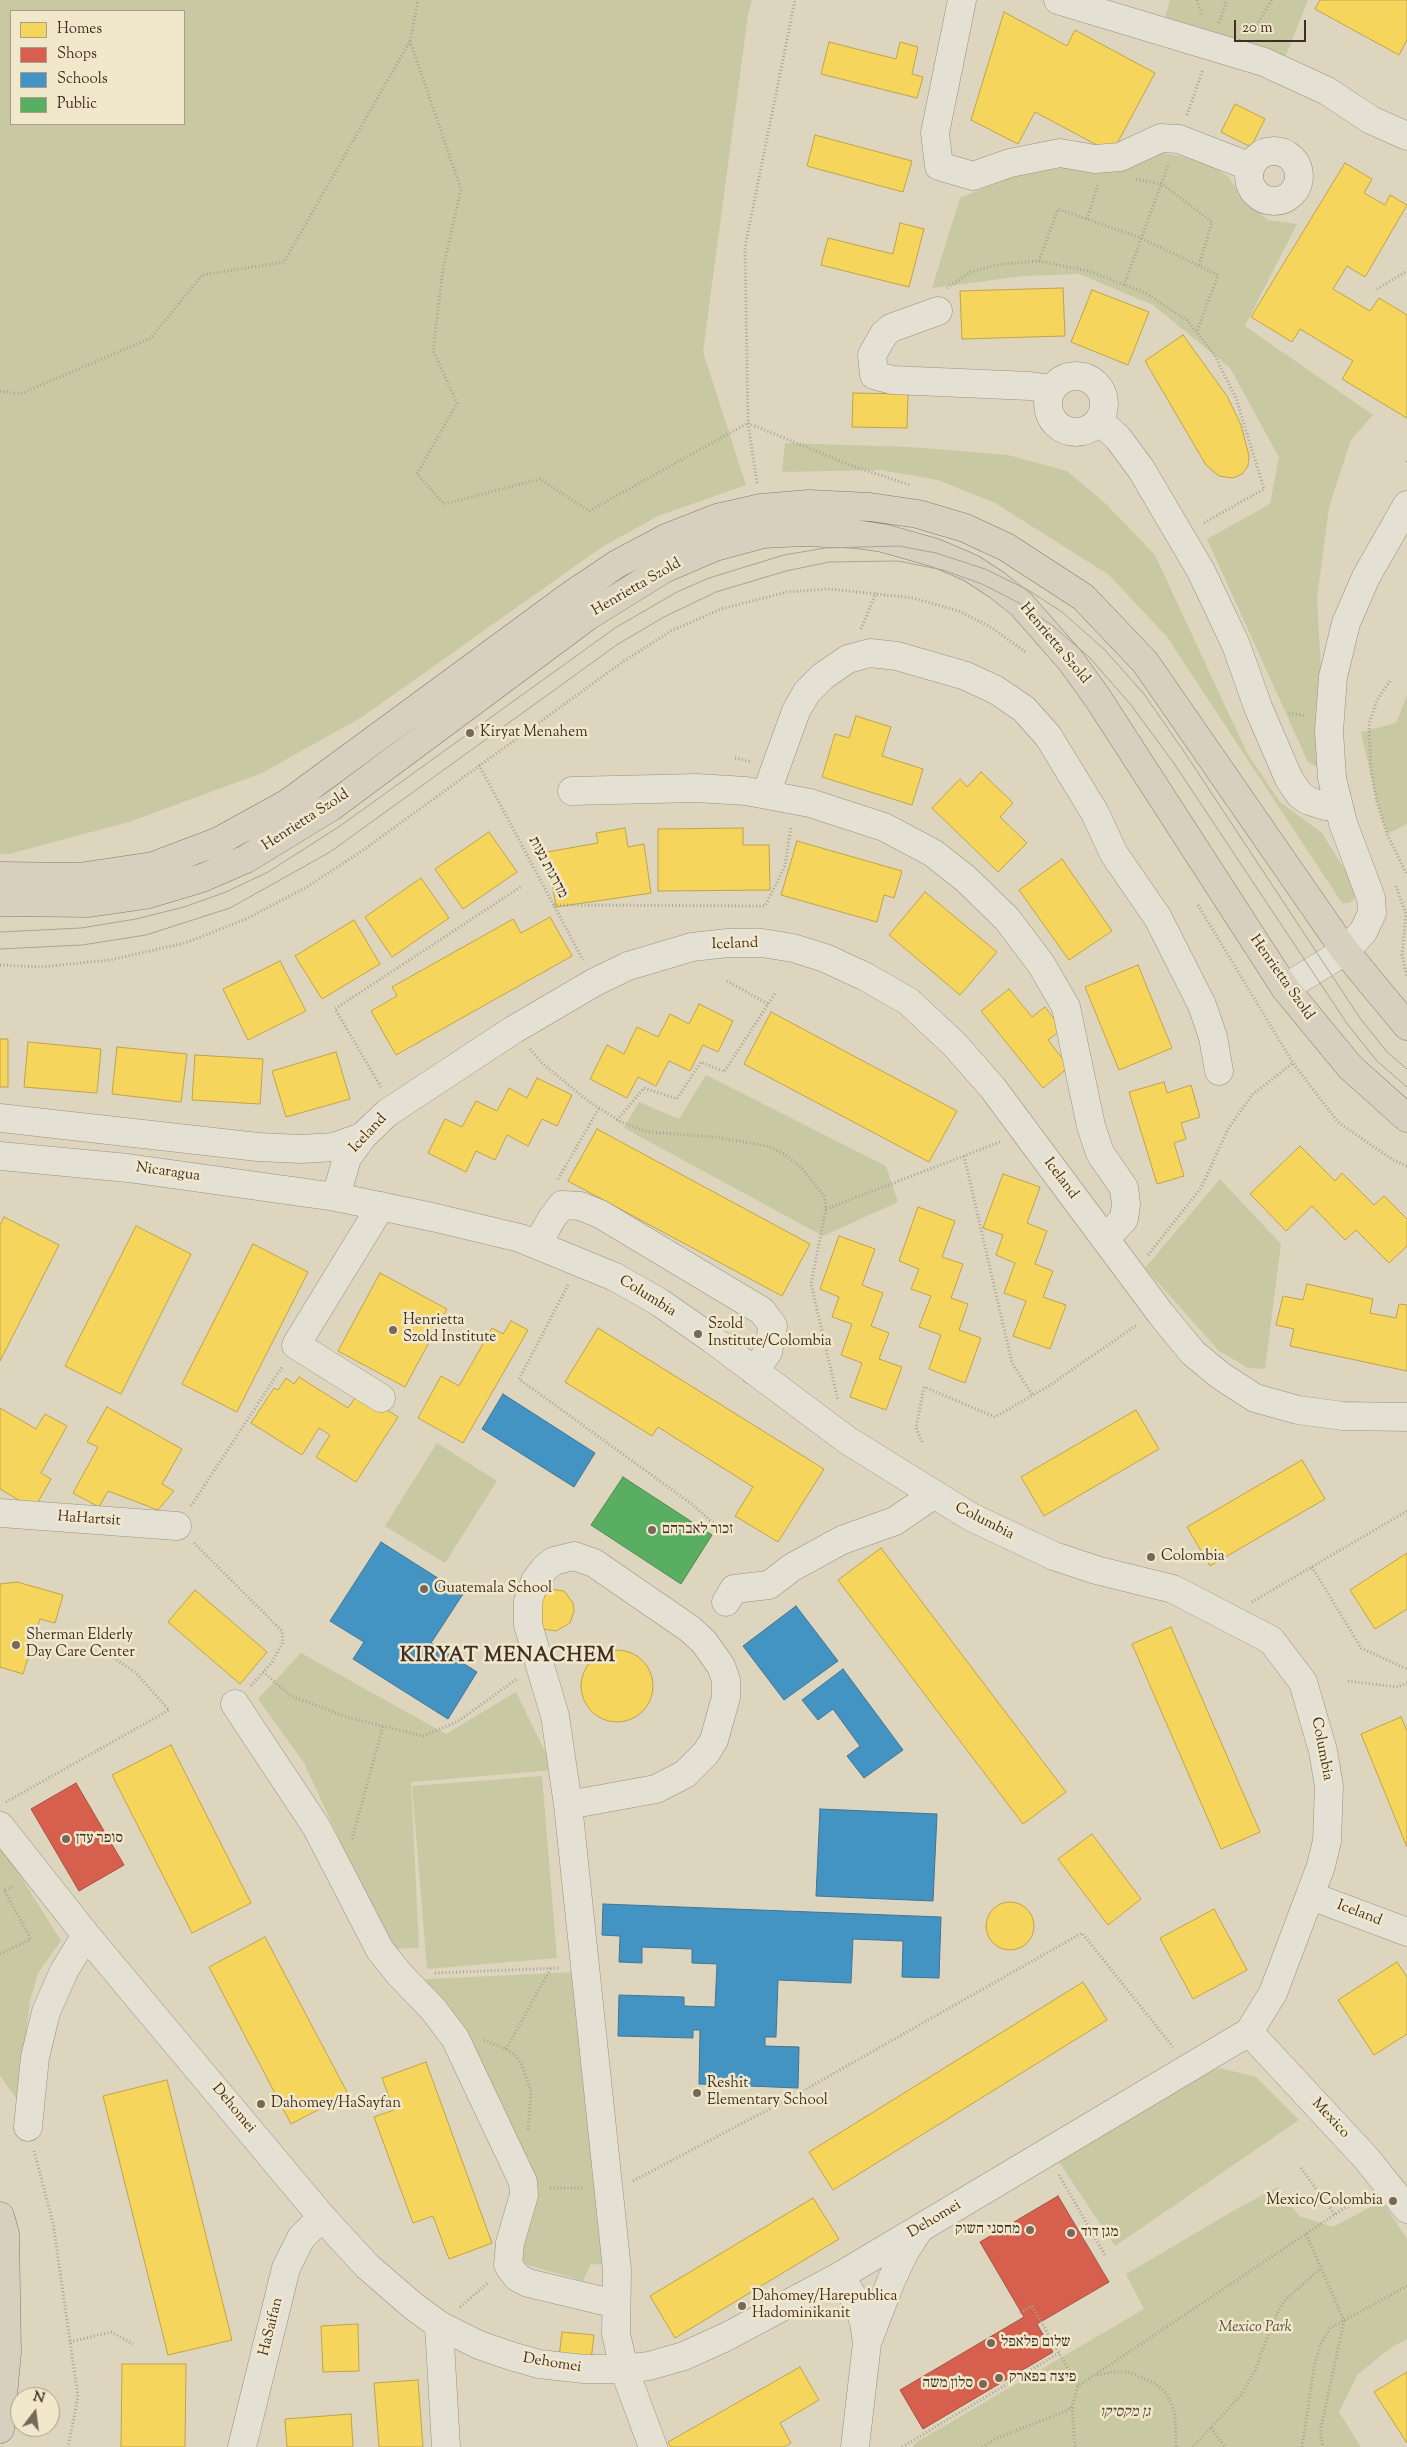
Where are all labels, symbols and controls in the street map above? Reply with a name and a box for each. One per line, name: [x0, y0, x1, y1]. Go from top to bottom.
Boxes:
legend: [10, 10, 185, 125]
scale bar: [1237, 10, 1310, 42]
text: 20 m: [1242, 18, 1273, 39]
text: Homes: [57, 19, 102, 40]
text: Shops: [57, 44, 97, 65]
text: Schools: [57, 69, 108, 90]
text: Public: [57, 94, 97, 115]
street label: Henrietta Szold: [589, 555, 685, 621]
street label: Henrietta Szold: [1015, 600, 1093, 688]
place label: Kiryat Menahem: [480, 724, 588, 742]
marker: Kiryat Menahem: [464, 727, 476, 739]
street label: Henrietta Szold: [259, 786, 353, 856]
street label: מדרגות נעות: [523, 834, 571, 902]
street label: Henrietta Szold: [1245, 932, 1317, 1024]
street label: Iceland: [711, 935, 759, 955]
street label: Iceland: [346, 1111, 392, 1157]
street label: Iceland: [1039, 1155, 1081, 1203]
street label: Nicaragua: [135, 1160, 201, 1186]
street label: Columbia: [615, 1272, 679, 1322]
place label: Henrietta Szold Institute: [403, 1312, 496, 1347]
place label: Szold Institute/Colombia: [708, 1316, 832, 1351]
marker: Henrietta Szold Institute: [387, 1324, 399, 1336]
marker: Szold Institute/Colombia: [692, 1328, 704, 1340]
street label: Columbia: [951, 1499, 1017, 1545]
street label: HaHartsit: [57, 1509, 121, 1531]
place label: זכור לאברהם: [662, 1521, 733, 1539]
marker: זכור לאברהם: [646, 1524, 658, 1536]
place label: Colombia: [1161, 1548, 1225, 1566]
marker: Colombia: [1145, 1551, 1157, 1563]
place label: Guatemala School: [434, 1580, 552, 1598]
marker: Guatemala School: [418, 1583, 430, 1595]
place label: Sherman Elderly Day Care Center: [26, 1627, 135, 1662]
marker: Sherman Elderly Day Care Center: [10, 1639, 22, 1651]
district label: KIRYAT MENACHEM: [398, 1646, 618, 1670]
street label: Columbia: [1306, 1716, 1336, 1782]
place label: סופר עדן: [76, 1830, 123, 1848]
marker: סופר עדן: [60, 1833, 72, 1845]
street label: Iceland: [1334, 1897, 1384, 1931]
place label: Reshit Elementary School: [707, 2075, 828, 2110]
street label: Dehomei: [207, 2081, 259, 2137]
marker: Reshit Elementary School: [691, 2087, 703, 2099]
place label: Dahomey/HaSayfan: [271, 2095, 401, 2113]
street label: Mexico: [1307, 2095, 1353, 2143]
marker: Dahomey/HaSayfan: [255, 2098, 267, 2110]
place label: Mexico/Colombia: [1266, 2192, 1383, 2210]
marker: Mexico/Colombia: [1387, 2195, 1399, 2207]
street label: Dehomei: [905, 2197, 965, 2243]
place label: מחסני השוק: [955, 2221, 1020, 2239]
marker: מחסני השוק: [1024, 2224, 1036, 2236]
place label: מגן דוד: [1081, 2224, 1118, 2242]
marker: מגן דוד: [1065, 2227, 1077, 2239]
place label: Dahomey/Harepublica Hadominikanit: [752, 2288, 897, 2323]
street label: HaSaifan: [256, 2296, 288, 2358]
marker: Dahomey/Harepublica Hadominikanit: [736, 2300, 748, 2312]
park label: Mexico Park: [1218, 2319, 1292, 2337]
place label: שלום פלאפל: [1001, 2334, 1070, 2352]
marker: שלום פלאפל: [985, 2337, 997, 2349]
street label: Dehomei: [521, 2350, 583, 2378]
place label: פיצה בפארק: [1009, 2369, 1076, 2387]
marker: פיצה בפארק: [993, 2372, 1005, 2384]
place label: סלון משה: [922, 2375, 973, 2393]
marker: סלון משה: [977, 2378, 989, 2390]
north arrow: [10, 2387, 60, 2437]
text: N: [31, 2387, 47, 2410]
park label: גן מקסיקו: [1100, 2404, 1150, 2422]

